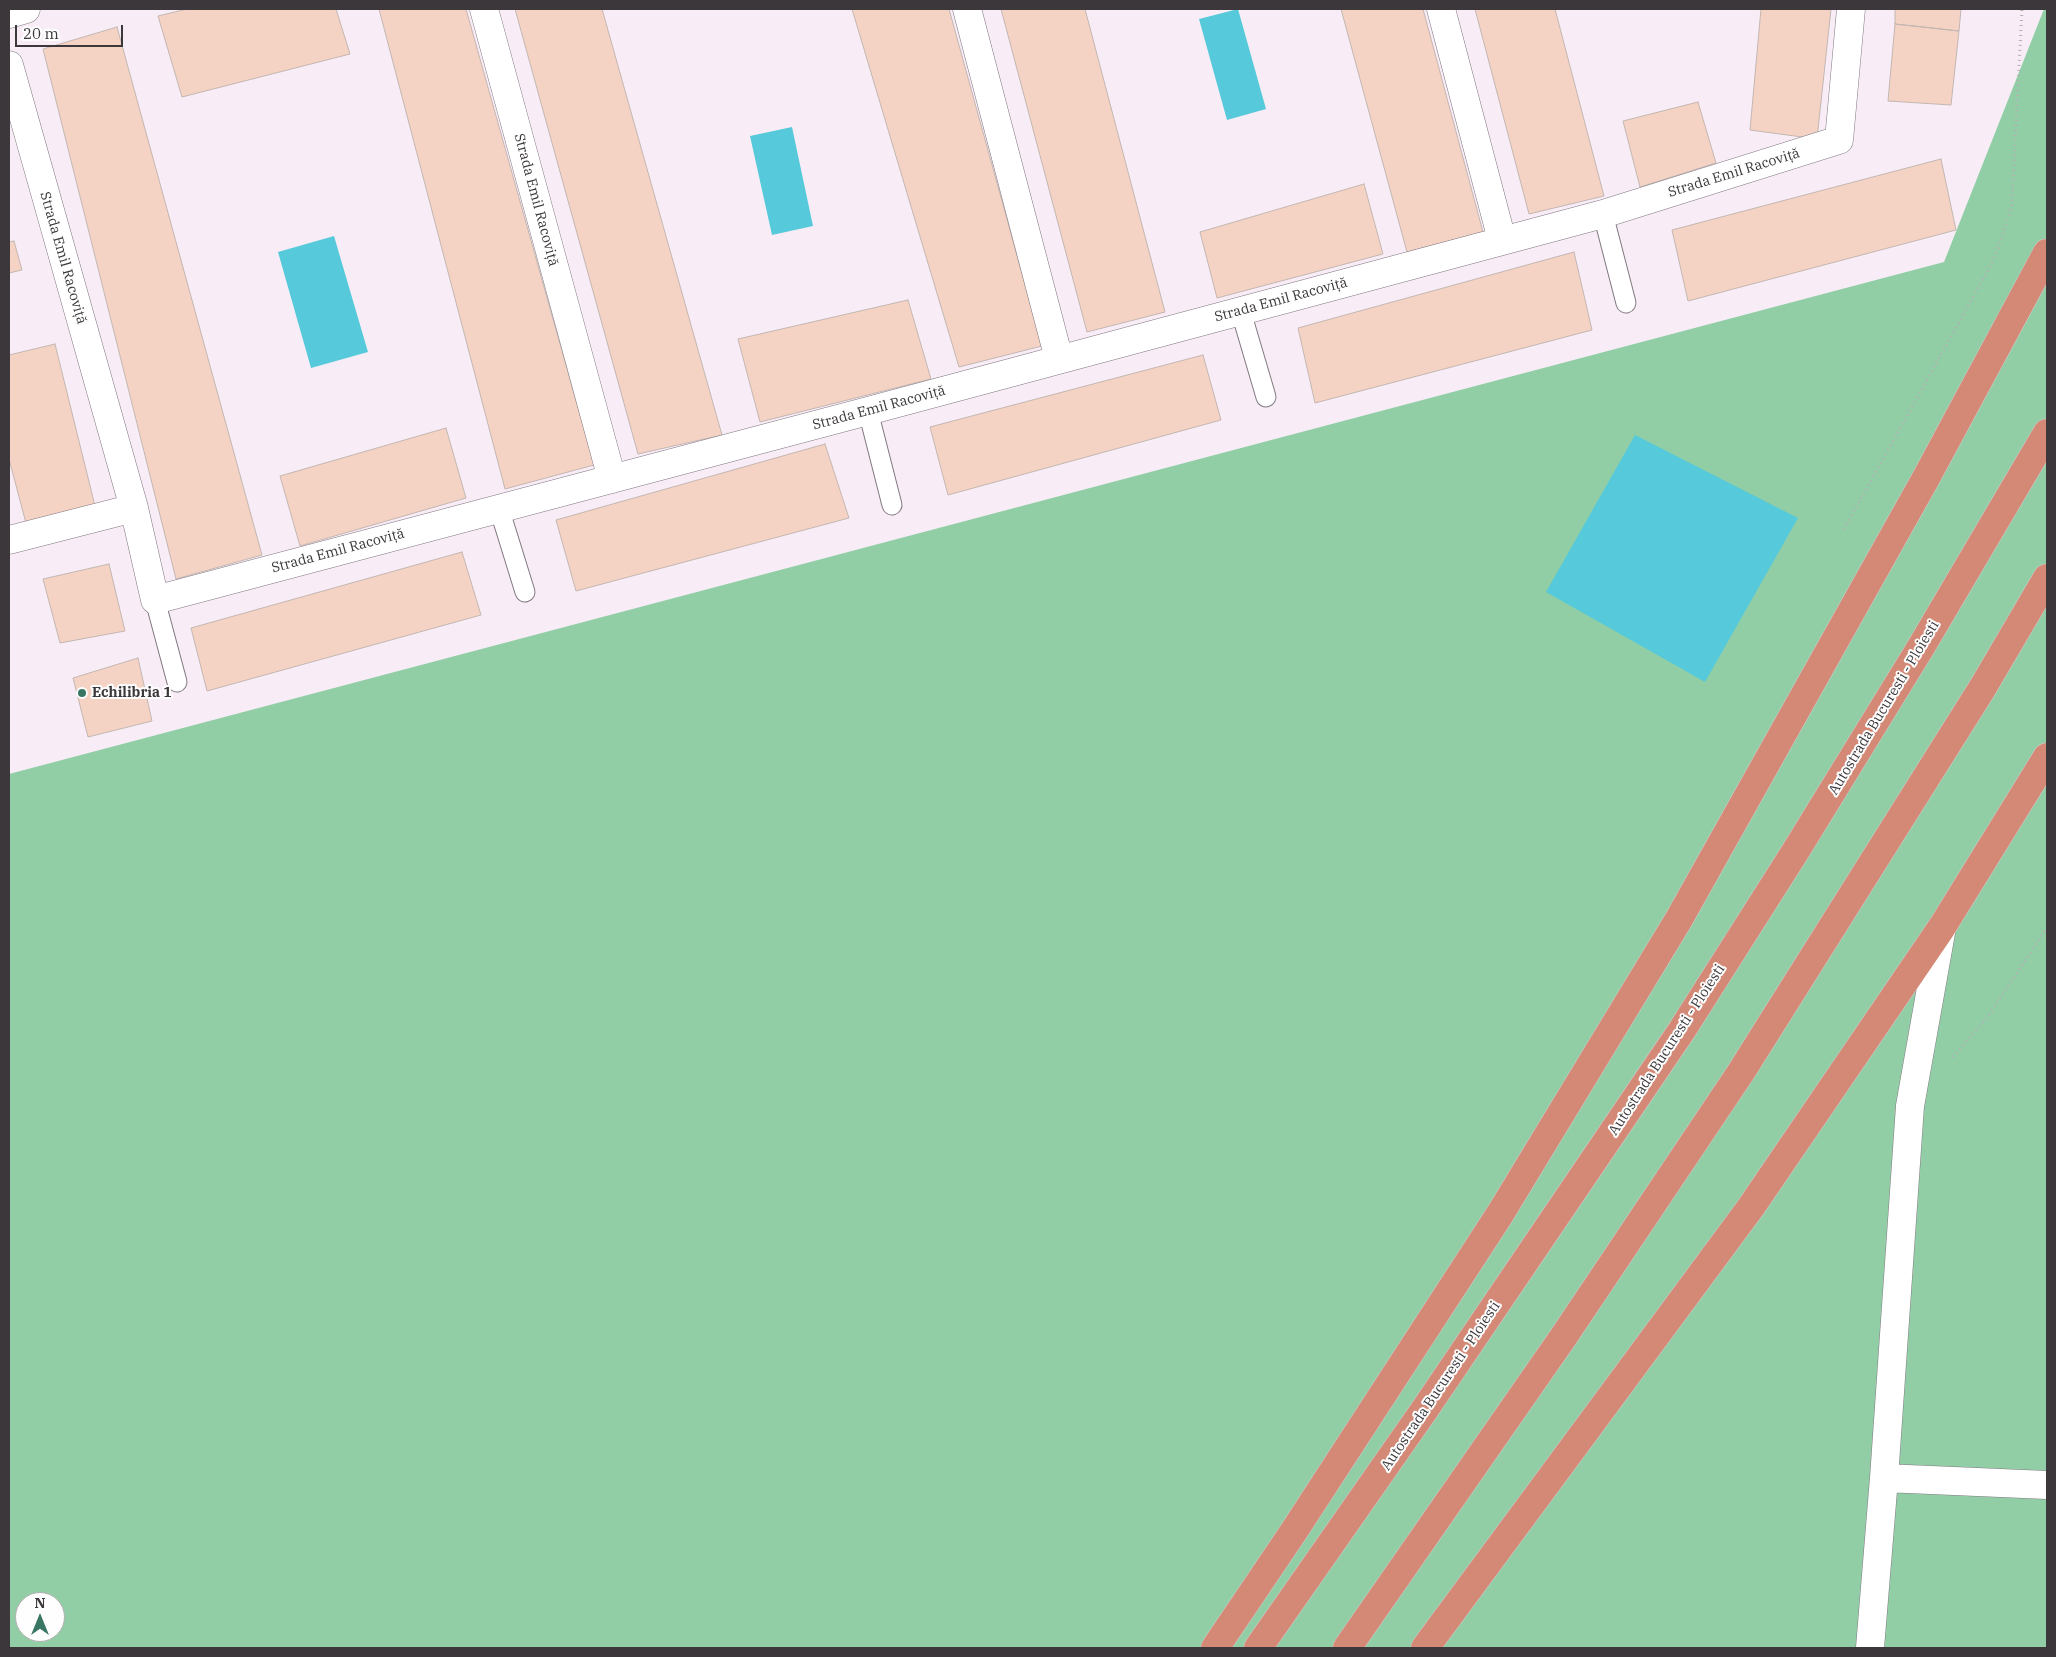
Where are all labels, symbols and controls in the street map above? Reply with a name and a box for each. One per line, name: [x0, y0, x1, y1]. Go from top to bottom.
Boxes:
scale bar: [18, 15, 125, 47]
text: 20 m: [23, 24, 59, 43]
street label: Strada Emil Racoviță: [510, 132, 562, 268]
street label: Strada Emil Racoviță: [1666, 145, 1802, 201]
street label: Strada Emil Racoviță: [36, 190, 90, 326]
street label: Strada Emil Racoviță: [1213, 274, 1349, 326]
street label: Strada Emil Racoviță: [811, 382, 947, 434]
street label: Strada Emil Racoviță: [270, 525, 406, 577]
street label: Autostrada Bucuresti - Ploiesti: [1825, 618, 1943, 798]
place label: Echilibria 1: [92, 685, 172, 701]
marker: Echilibria 1: [76, 687, 88, 699]
street label: Autostrada Bucuresti - Ploiesti: [1605, 961, 1729, 1139]
street label: Autostrada Bucuresti - Ploiesti: [1378, 1298, 1504, 1474]
north arrow: [15, 1592, 65, 1642]
text: N: [34, 1594, 46, 1612]

